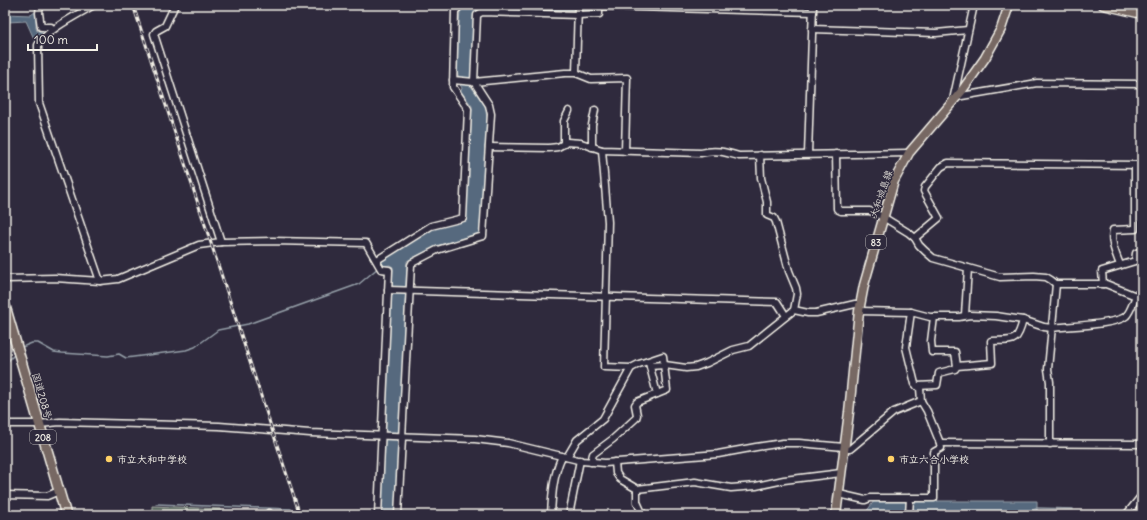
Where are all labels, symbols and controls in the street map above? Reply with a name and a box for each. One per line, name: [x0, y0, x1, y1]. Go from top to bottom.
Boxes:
scale bar: [28, 26, 97, 52]
text: 100 m: [34, 32, 68, 47]
street label: 大和城島線: [867, 168, 895, 220]
road number: 83: [866, 235, 886, 249]
street label: 国道208号: [29, 371, 55, 421]
road number: 208: [30, 430, 56, 444]
place label: 市立大和中学校: [117, 453, 187, 466]
place label: 市立六合小学校: [899, 453, 969, 466]
marker: 市立大和中学校: [104, 454, 114, 464]
marker: 市立六合小学校: [886, 454, 896, 464]

